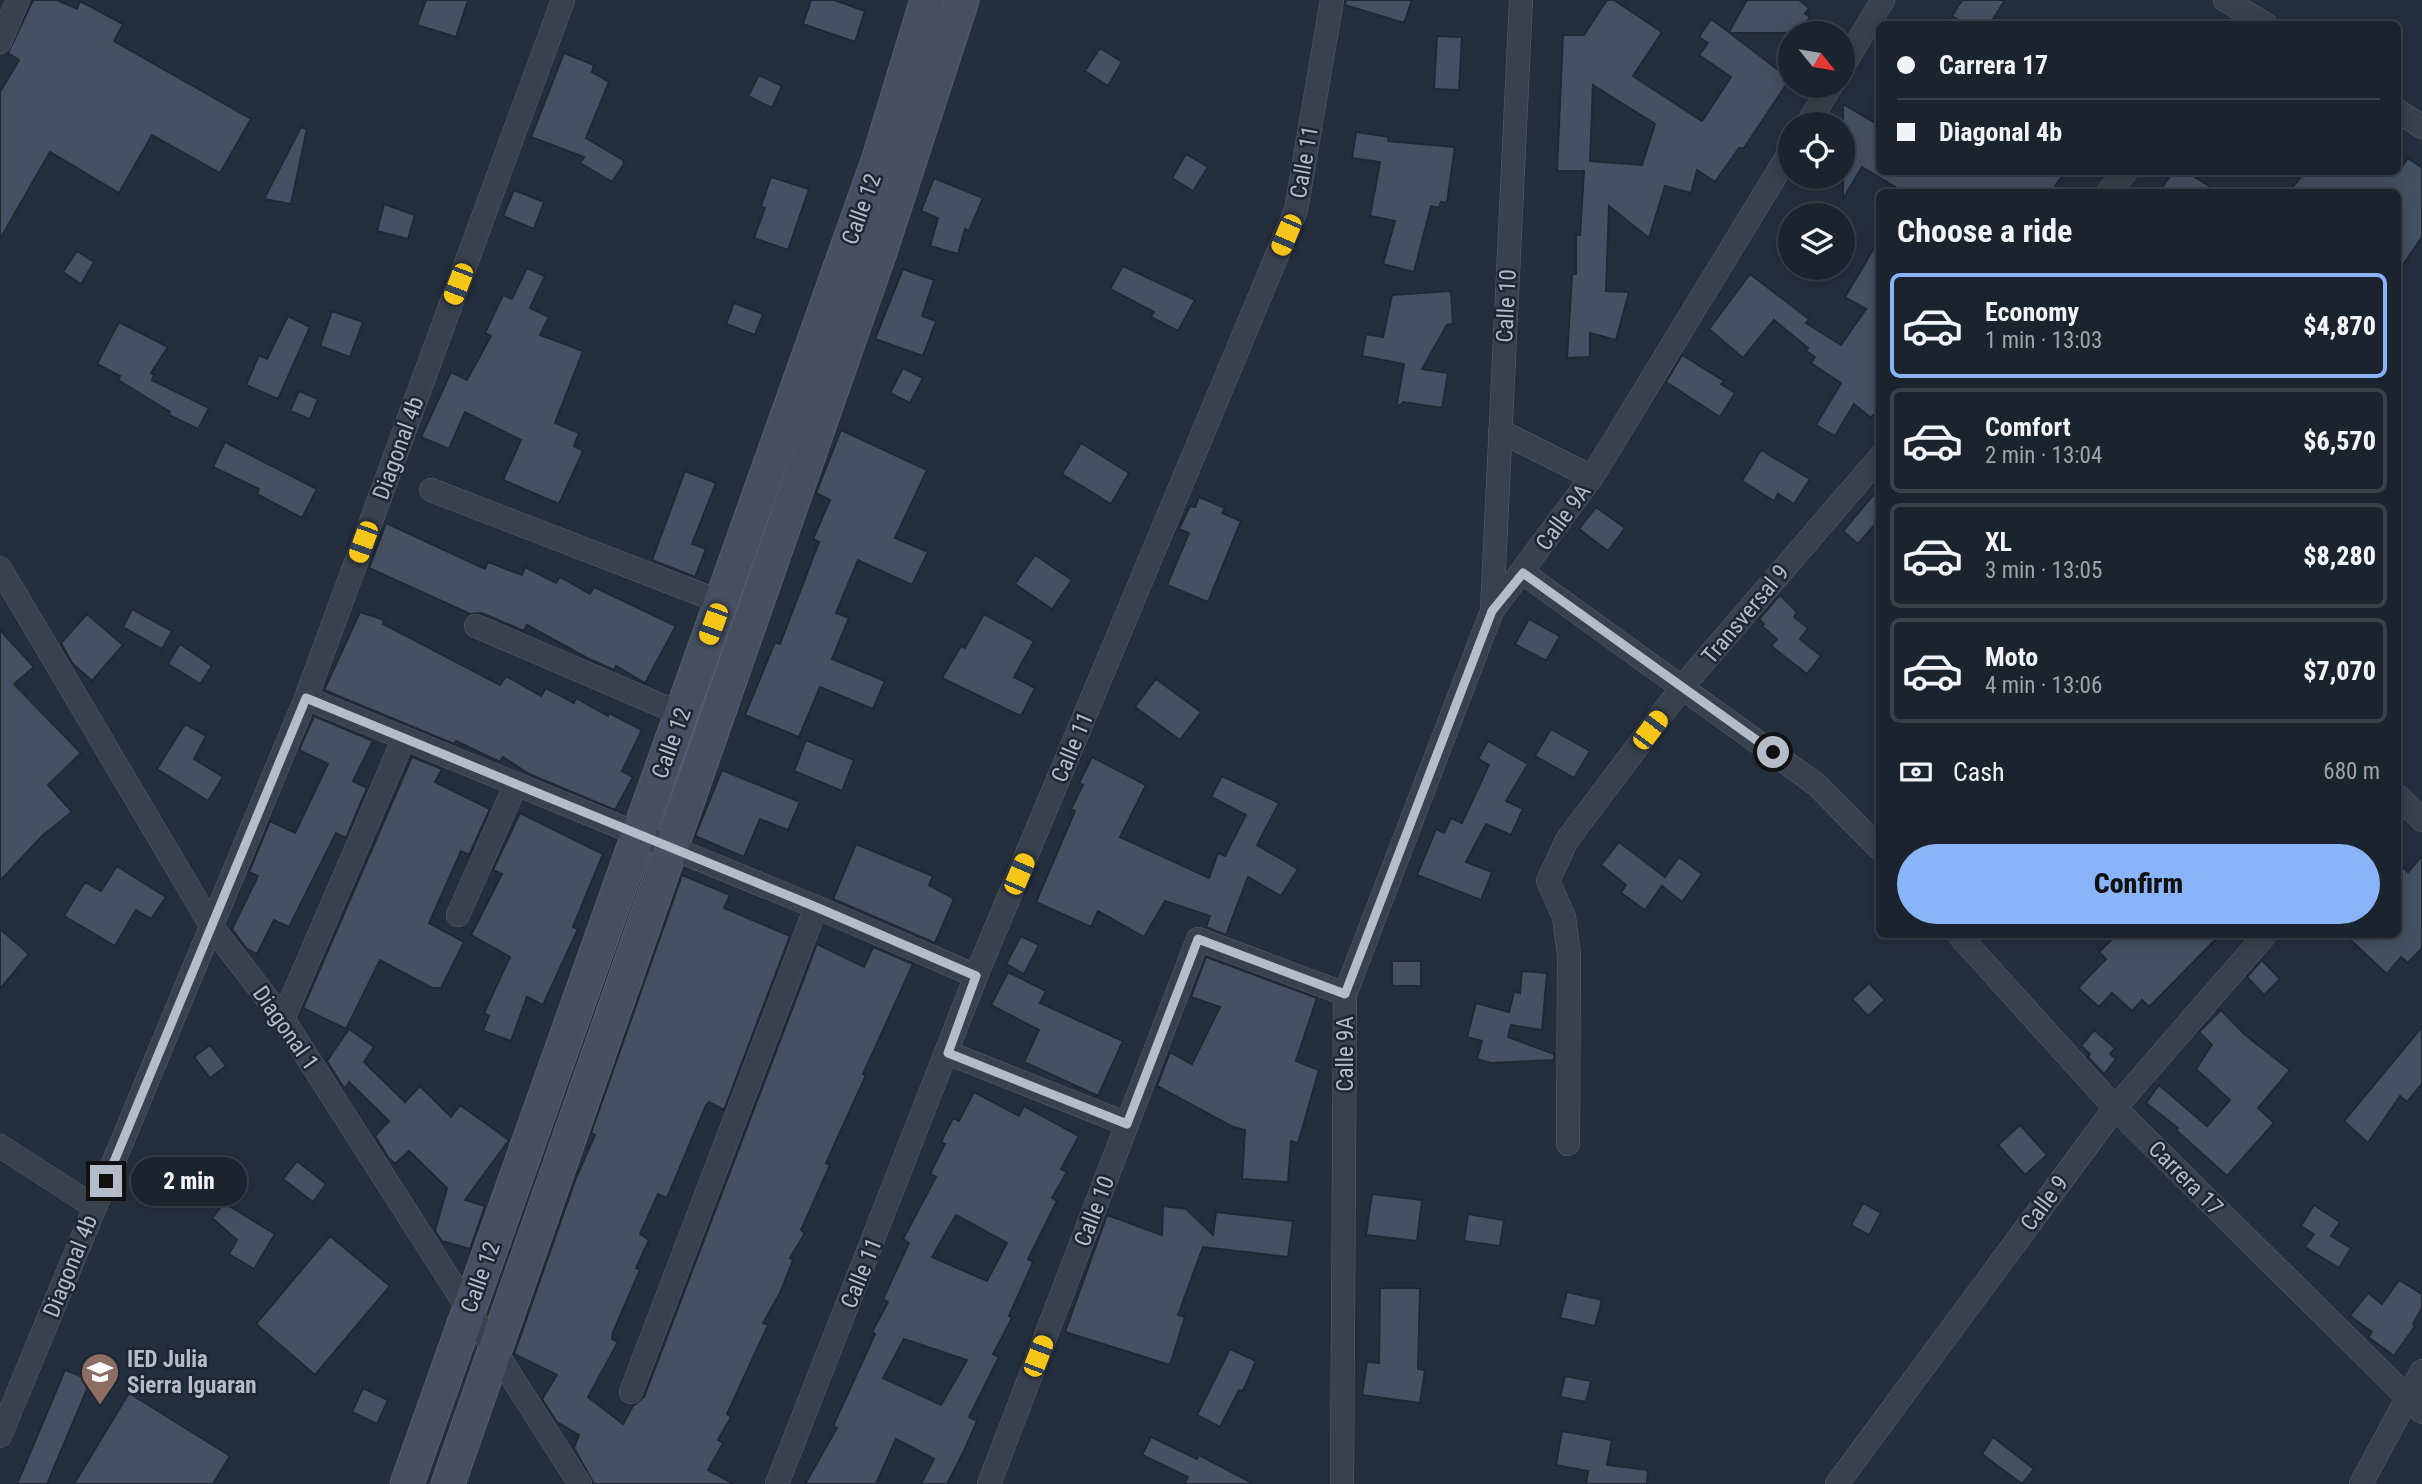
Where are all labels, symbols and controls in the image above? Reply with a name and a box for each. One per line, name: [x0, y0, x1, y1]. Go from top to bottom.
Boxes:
north arrow: [1778, 21, 1855, 98]
map controls: [1778, 21, 1855, 280]
text: Carrera 17: [1939, 50, 2048, 80]
button: locate: [1778, 112, 1855, 189]
text: Diagonal 4b: [1939, 117, 2062, 147]
street label: Calle 11: [1285, 124, 1324, 201]
street label: Calle 12: [836, 170, 887, 248]
button: layers: [1778, 203, 1855, 280]
car: [1269, 212, 1304, 258]
text: Choose a ride: [1897, 212, 2072, 250]
car: [441, 261, 476, 307]
street label: Calle 10: [1491, 269, 1522, 343]
icon: car: [1901, 294, 1964, 357]
text: Economy: [1985, 297, 2079, 327]
text: $4,870: [2303, 311, 2376, 341]
text: 1 min · 13:03: [1985, 327, 2102, 354]
street label: Diagonal 4b: [367, 393, 430, 503]
icon: car: [1901, 409, 1964, 472]
text: Comfort: [1985, 412, 2071, 442]
text: $6,570: [2303, 426, 2376, 456]
text: 2 min · 13:04: [1985, 442, 2102, 469]
street label: Calle 9A: [1530, 479, 1596, 556]
car: [346, 519, 381, 565]
icon: car: [1901, 524, 1964, 587]
text: XL: [1985, 527, 2012, 557]
text: $8,280: [2303, 541, 2376, 571]
text: 3 min · 13:05: [1985, 557, 2102, 584]
street label: Transversal 9: [1696, 559, 1795, 669]
car: [696, 601, 731, 647]
icon: car: [1901, 639, 1964, 702]
text: Moto: [1985, 642, 2038, 672]
text: $7,070: [2303, 656, 2376, 686]
text: 4 min · 13:06: [1985, 672, 2102, 699]
street label: Calle 12: [646, 704, 697, 782]
car: [1629, 707, 1672, 753]
street label: Calle 11: [1046, 708, 1099, 786]
route start: [1757, 736, 1789, 768]
icon: cash: [1897, 753, 1935, 791]
text: Cash: [1953, 757, 2005, 787]
text: 680 m: [2323, 758, 2380, 785]
button: Confirm: [1897, 844, 2380, 924]
car: [1002, 851, 1037, 897]
street label: Diagonal 1: [247, 981, 324, 1076]
street label: Calle 9A: [1332, 1016, 1359, 1092]
street label: Carrera 17: [2143, 1136, 2228, 1221]
callout: 2 min: [130, 1156, 246, 1206]
route end: [90, 1165, 122, 1197]
text: 2 min: [163, 1168, 215, 1195]
street label: Calle 9: [2015, 1170, 2074, 1236]
street label: Calle 10: [1069, 1172, 1120, 1250]
street label: Diagonal 4b: [38, 1211, 103, 1321]
street label: Calle 11: [835, 1234, 888, 1312]
street label: Calle 12: [455, 1238, 506, 1316]
car: [1021, 1333, 1056, 1379]
place label: IED Julia Sierra Iguaran: [127, 1346, 257, 1399]
school or university icon: IED Julia Sierra Iguaran: [79, 1351, 121, 1406]

